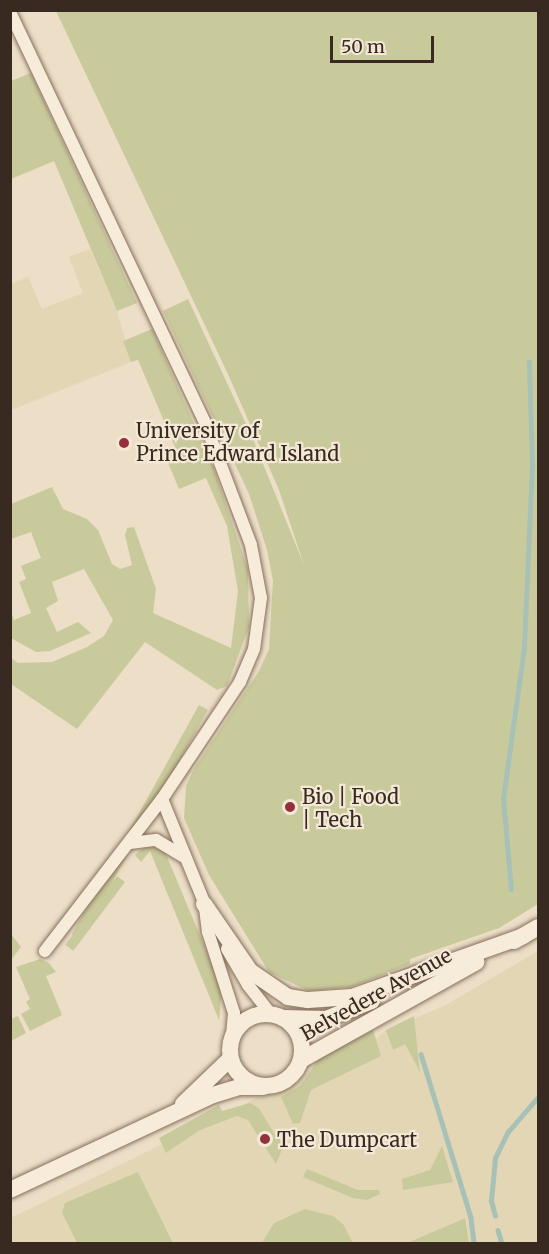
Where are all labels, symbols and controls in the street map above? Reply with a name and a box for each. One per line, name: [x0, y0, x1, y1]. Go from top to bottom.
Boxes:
scale bar: [333, 24, 436, 62]
text: 50 m: [341, 35, 385, 58]
place label: University of Prince Edward Island: [136, 419, 339, 466]
marker: University of Prince Edward Island: [117, 436, 131, 450]
place label: Bio | Food | Tech: [302, 784, 399, 831]
marker: Bio | Food | Tech: [283, 800, 297, 814]
street label: Belvedere Avenue: [296, 943, 456, 1045]
place label: The Dumpcart: [277, 1127, 417, 1151]
marker: The Dumpcart: [258, 1132, 272, 1146]

